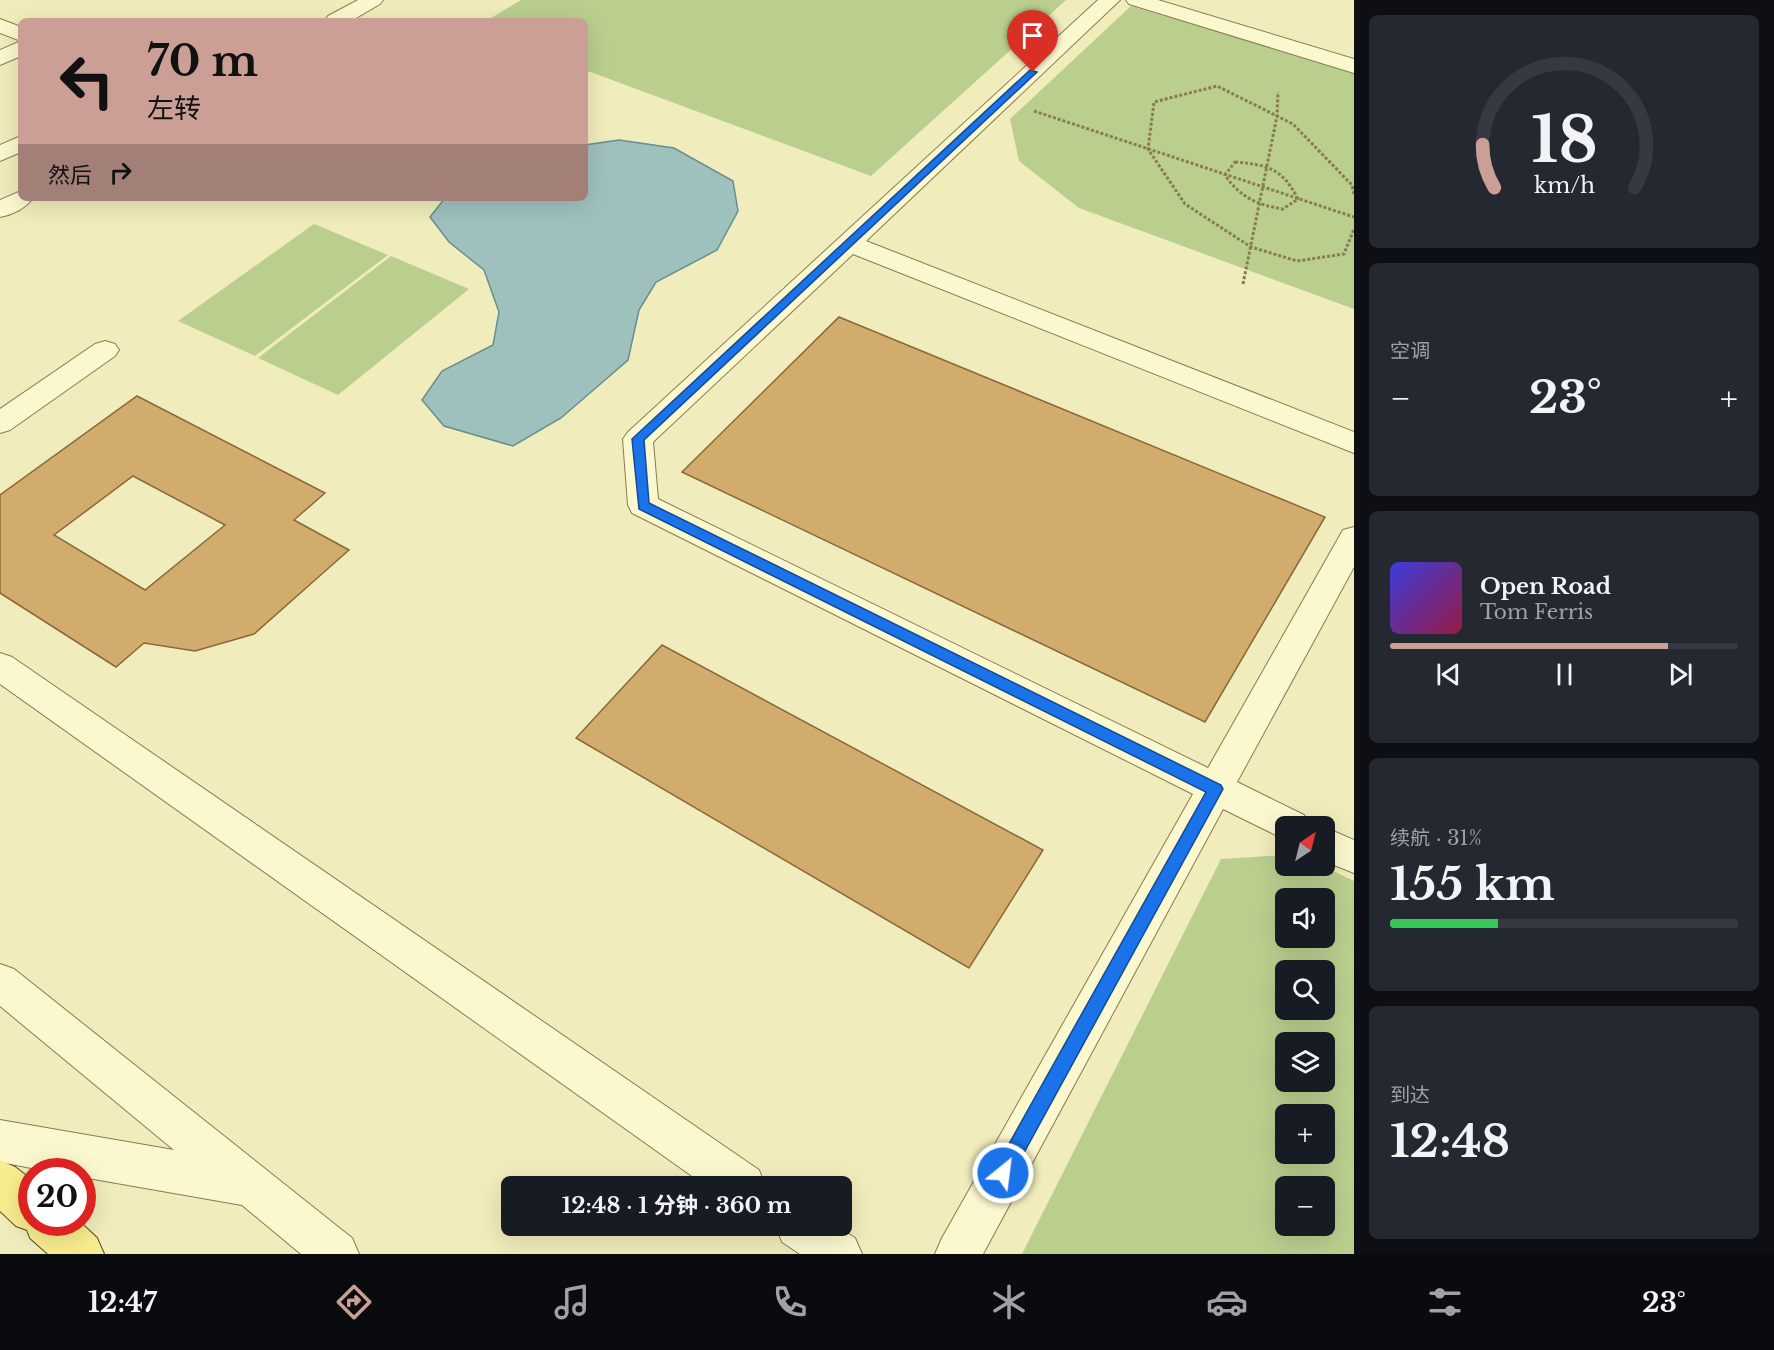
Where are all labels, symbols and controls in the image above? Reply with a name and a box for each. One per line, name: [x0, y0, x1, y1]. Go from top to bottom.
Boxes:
pin: [1007, 10, 1058, 72]
icon: arrive: [1016, 19, 1049, 52]
text: 70 m: [147, 35, 258, 87]
icon: left: [48, 42, 126, 120]
text: 左转: [147, 92, 201, 125]
text: 18: [1531, 102, 1597, 180]
icon: right: [104, 156, 137, 189]
text: 然后: [48, 162, 92, 189]
text: km/h: [1534, 173, 1595, 200]
text: 空调: [1390, 339, 1430, 363]
text: 23°: [1529, 369, 1602, 425]
text: −: [1390, 378, 1411, 419]
text: +: [1720, 378, 1738, 419]
text: Open Road: [1480, 573, 1611, 600]
text: Tom Ferris: [1480, 600, 1593, 624]
icon: previous: [1432, 658, 1465, 691]
icon: pause: [1548, 658, 1581, 691]
icon: next: [1664, 658, 1697, 691]
north arrow: [1275, 816, 1335, 876]
map controls: [1275, 816, 1335, 1236]
text: 续航 · 31%: [1390, 826, 1482, 850]
text: 155 km: [1390, 856, 1555, 912]
button: sound: [1275, 888, 1335, 948]
button: search: [1275, 960, 1335, 1020]
button: layers: [1275, 1032, 1335, 1092]
text: 到达: [1390, 1083, 1430, 1107]
button: +: [1275, 1104, 1335, 1164]
text: 12:48: [1390, 1113, 1510, 1169]
position arrow: [971, 1141, 1035, 1205]
speed limit sign: 20: [18, 1158, 96, 1236]
button: −: [1275, 1176, 1335, 1236]
text: 12:48 · 1 分钟 · 360 m: [562, 1192, 791, 1219]
icon: directions: [333, 1281, 375, 1323]
icon: music: [551, 1281, 593, 1323]
icon: phone: [769, 1281, 811, 1323]
icon: climate: [988, 1281, 1030, 1323]
icon: car: [1206, 1281, 1248, 1323]
icon: filters: [1424, 1281, 1466, 1323]
text: 12:47: [88, 1286, 157, 1319]
text: 23°: [1642, 1286, 1686, 1319]

